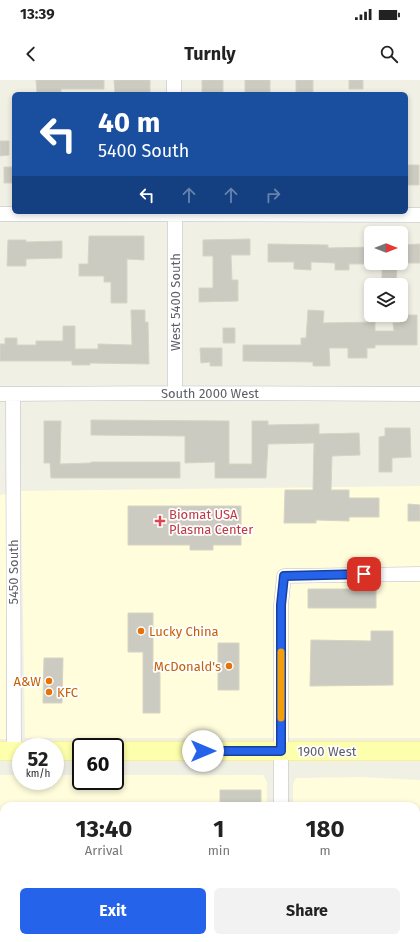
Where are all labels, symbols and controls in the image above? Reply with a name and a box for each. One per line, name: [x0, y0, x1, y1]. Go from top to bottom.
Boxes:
text: 13:39: [20, 5, 55, 23]
icon: back: [20, 43, 42, 65]
text: Turnly: [184, 43, 236, 65]
icon: search: [378, 43, 400, 65]
text: 40 m: [98, 106, 161, 139]
icon: left: [32, 108, 84, 160]
text: 5400 South: [98, 140, 189, 162]
icon: left: [136, 184, 158, 206]
icon: ahead: [178, 184, 200, 206]
icon: ahead: [220, 184, 242, 206]
icon: right: [262, 184, 284, 206]
north arrow: [364, 226, 408, 270]
map controls: [364, 226, 408, 322]
street label: West 5400 South: [168, 253, 183, 351]
button: layers: [364, 278, 408, 322]
street label: South 2000 West: [161, 386, 259, 401]
place label: Biomat USA Plasma Center: [169, 507, 253, 537]
marker: Biomat USA Plasma Center: [154, 515, 166, 527]
street label: 5450 South: [6, 539, 21, 605]
pin: [347, 557, 381, 591]
icon: arrive: [353, 563, 375, 585]
place label: Lucky China: [149, 624, 219, 639]
marker: Lucky China: [136, 626, 146, 636]
place label: McDonald's: [154, 659, 221, 674]
marker: McDonald's: [224, 661, 234, 671]
place label: A&W: [14, 674, 41, 689]
marker: A&W: [44, 676, 54, 686]
place label: KFC: [57, 685, 79, 700]
marker: KFC: [44, 687, 54, 697]
position arrow: [182, 730, 224, 772]
speed limit sign: 60: [72, 738, 124, 790]
street label: 1900 West: [298, 744, 357, 759]
text: 52: [28, 747, 48, 771]
text: km/h: [26, 768, 50, 780]
text: 13:40: [75, 815, 132, 843]
text: 1: [213, 815, 224, 843]
text: 180: [305, 815, 345, 843]
text: Arrival: [85, 843, 123, 858]
text: min: [208, 843, 230, 858]
text: m: [319, 843, 331, 858]
button: Exit: [20, 888, 206, 934]
button: Share: [214, 888, 400, 934]

